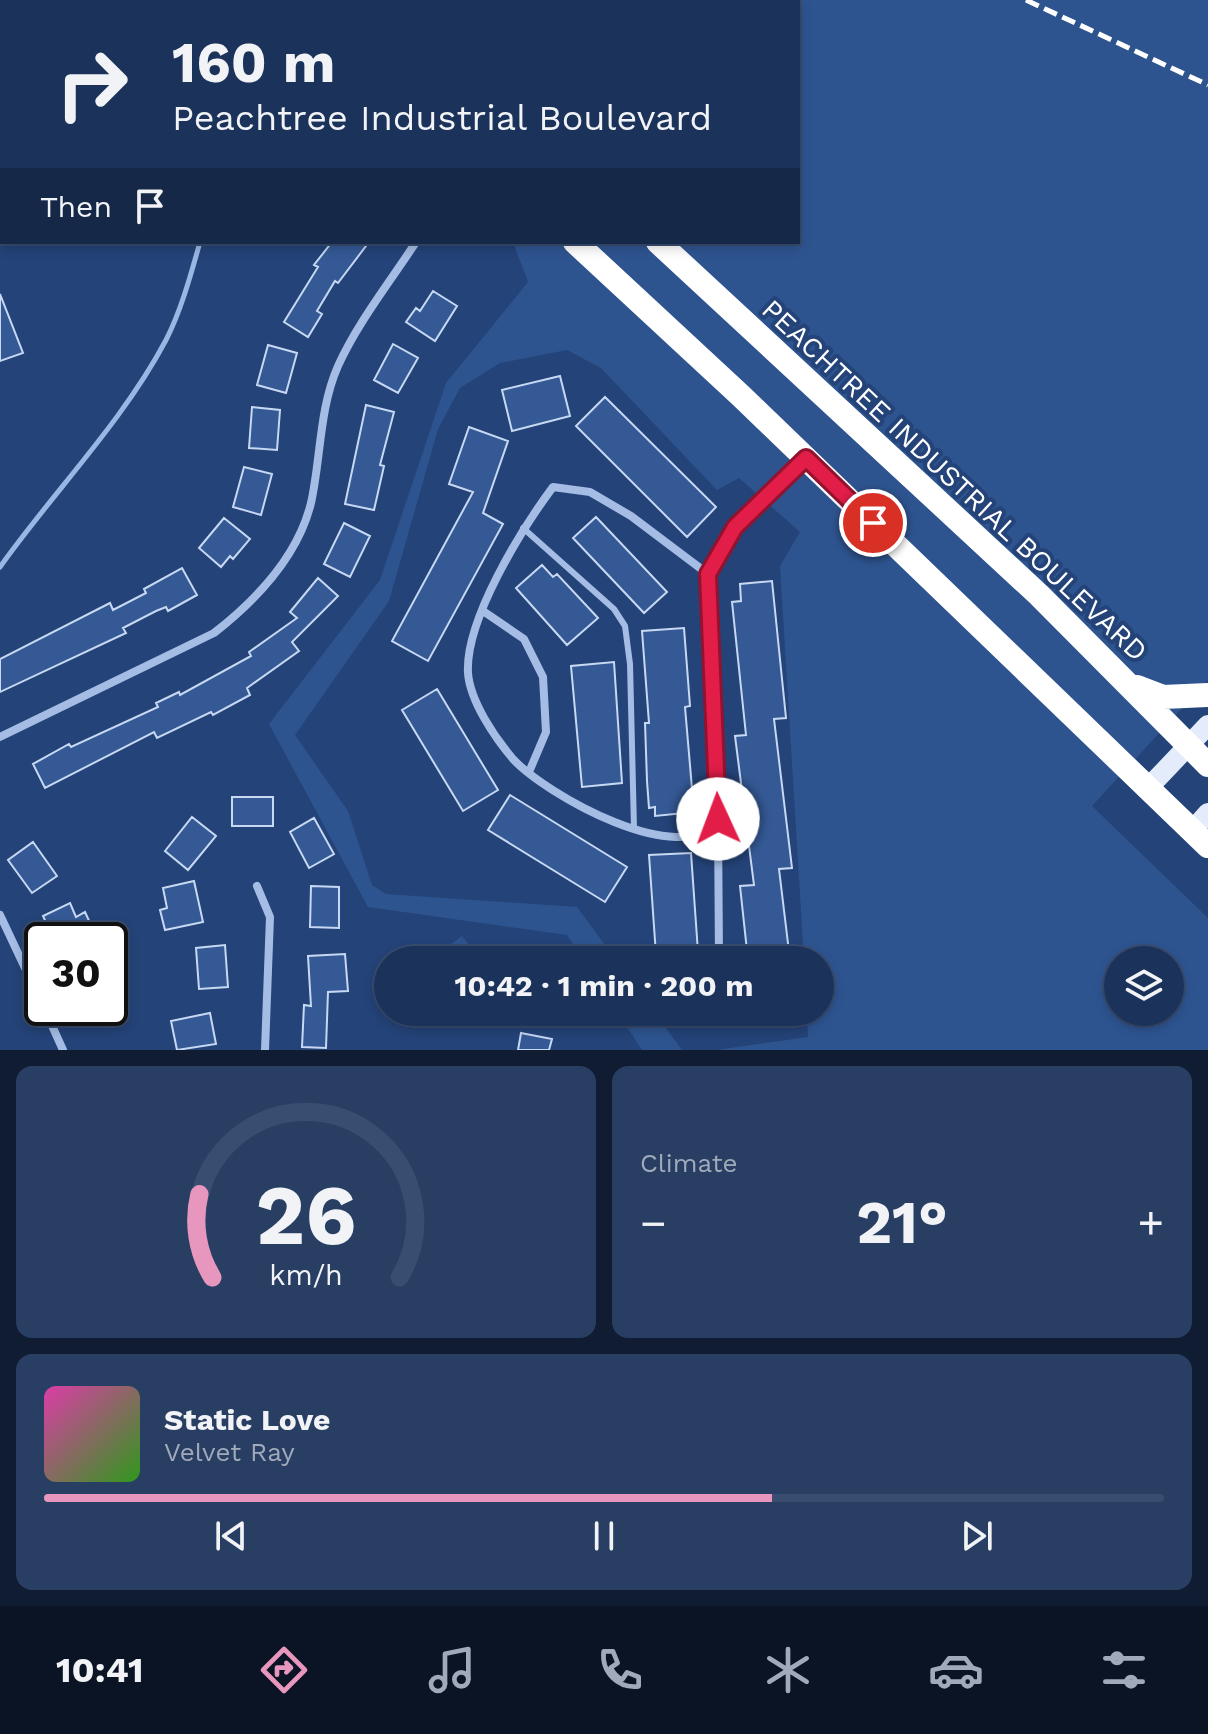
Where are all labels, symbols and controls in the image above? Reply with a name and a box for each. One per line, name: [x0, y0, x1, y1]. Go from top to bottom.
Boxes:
text: 160 m: [172, 30, 335, 96]
icon: right: [40, 32, 144, 136]
text: Peachtree Industrial Boulevard: [172, 97, 712, 139]
icon: arrive: [128, 184, 172, 228]
text: Then: [40, 189, 112, 224]
street label: PEACHTREE INDUSTRIAL BOULEVARD: [755, 293, 1154, 668]
pin: [839, 489, 907, 557]
icon: arrive: [851, 501, 895, 545]
position arrow: [676, 777, 760, 861]
speed limit sign: 30: [24, 922, 128, 1026]
map controls: [1104, 946, 1184, 1026]
button: layers: [1104, 946, 1184, 1026]
text: 10:42 · 1 min · 200 m: [454, 968, 754, 1003]
text: Climate: [640, 1148, 738, 1178]
text: 26: [256, 1167, 356, 1264]
text: 21°: [856, 1187, 948, 1258]
text: −: [640, 1197, 667, 1249]
text: +: [1137, 1197, 1164, 1249]
text: km/h: [269, 1258, 343, 1292]
text: Static Love: [164, 1402, 330, 1437]
text: Velvet Ray: [164, 1437, 295, 1467]
icon: previous: [209, 1514, 253, 1558]
icon: pause: [582, 1514, 626, 1558]
icon: next: [955, 1514, 999, 1558]
icon: directions: [256, 1642, 312, 1698]
icon: music: [424, 1642, 480, 1698]
icon: phone: [592, 1642, 648, 1698]
icon: climate: [760, 1642, 816, 1698]
icon: car: [928, 1642, 984, 1698]
icon: filters: [1096, 1642, 1152, 1698]
text: 10:41: [56, 1649, 144, 1691]

